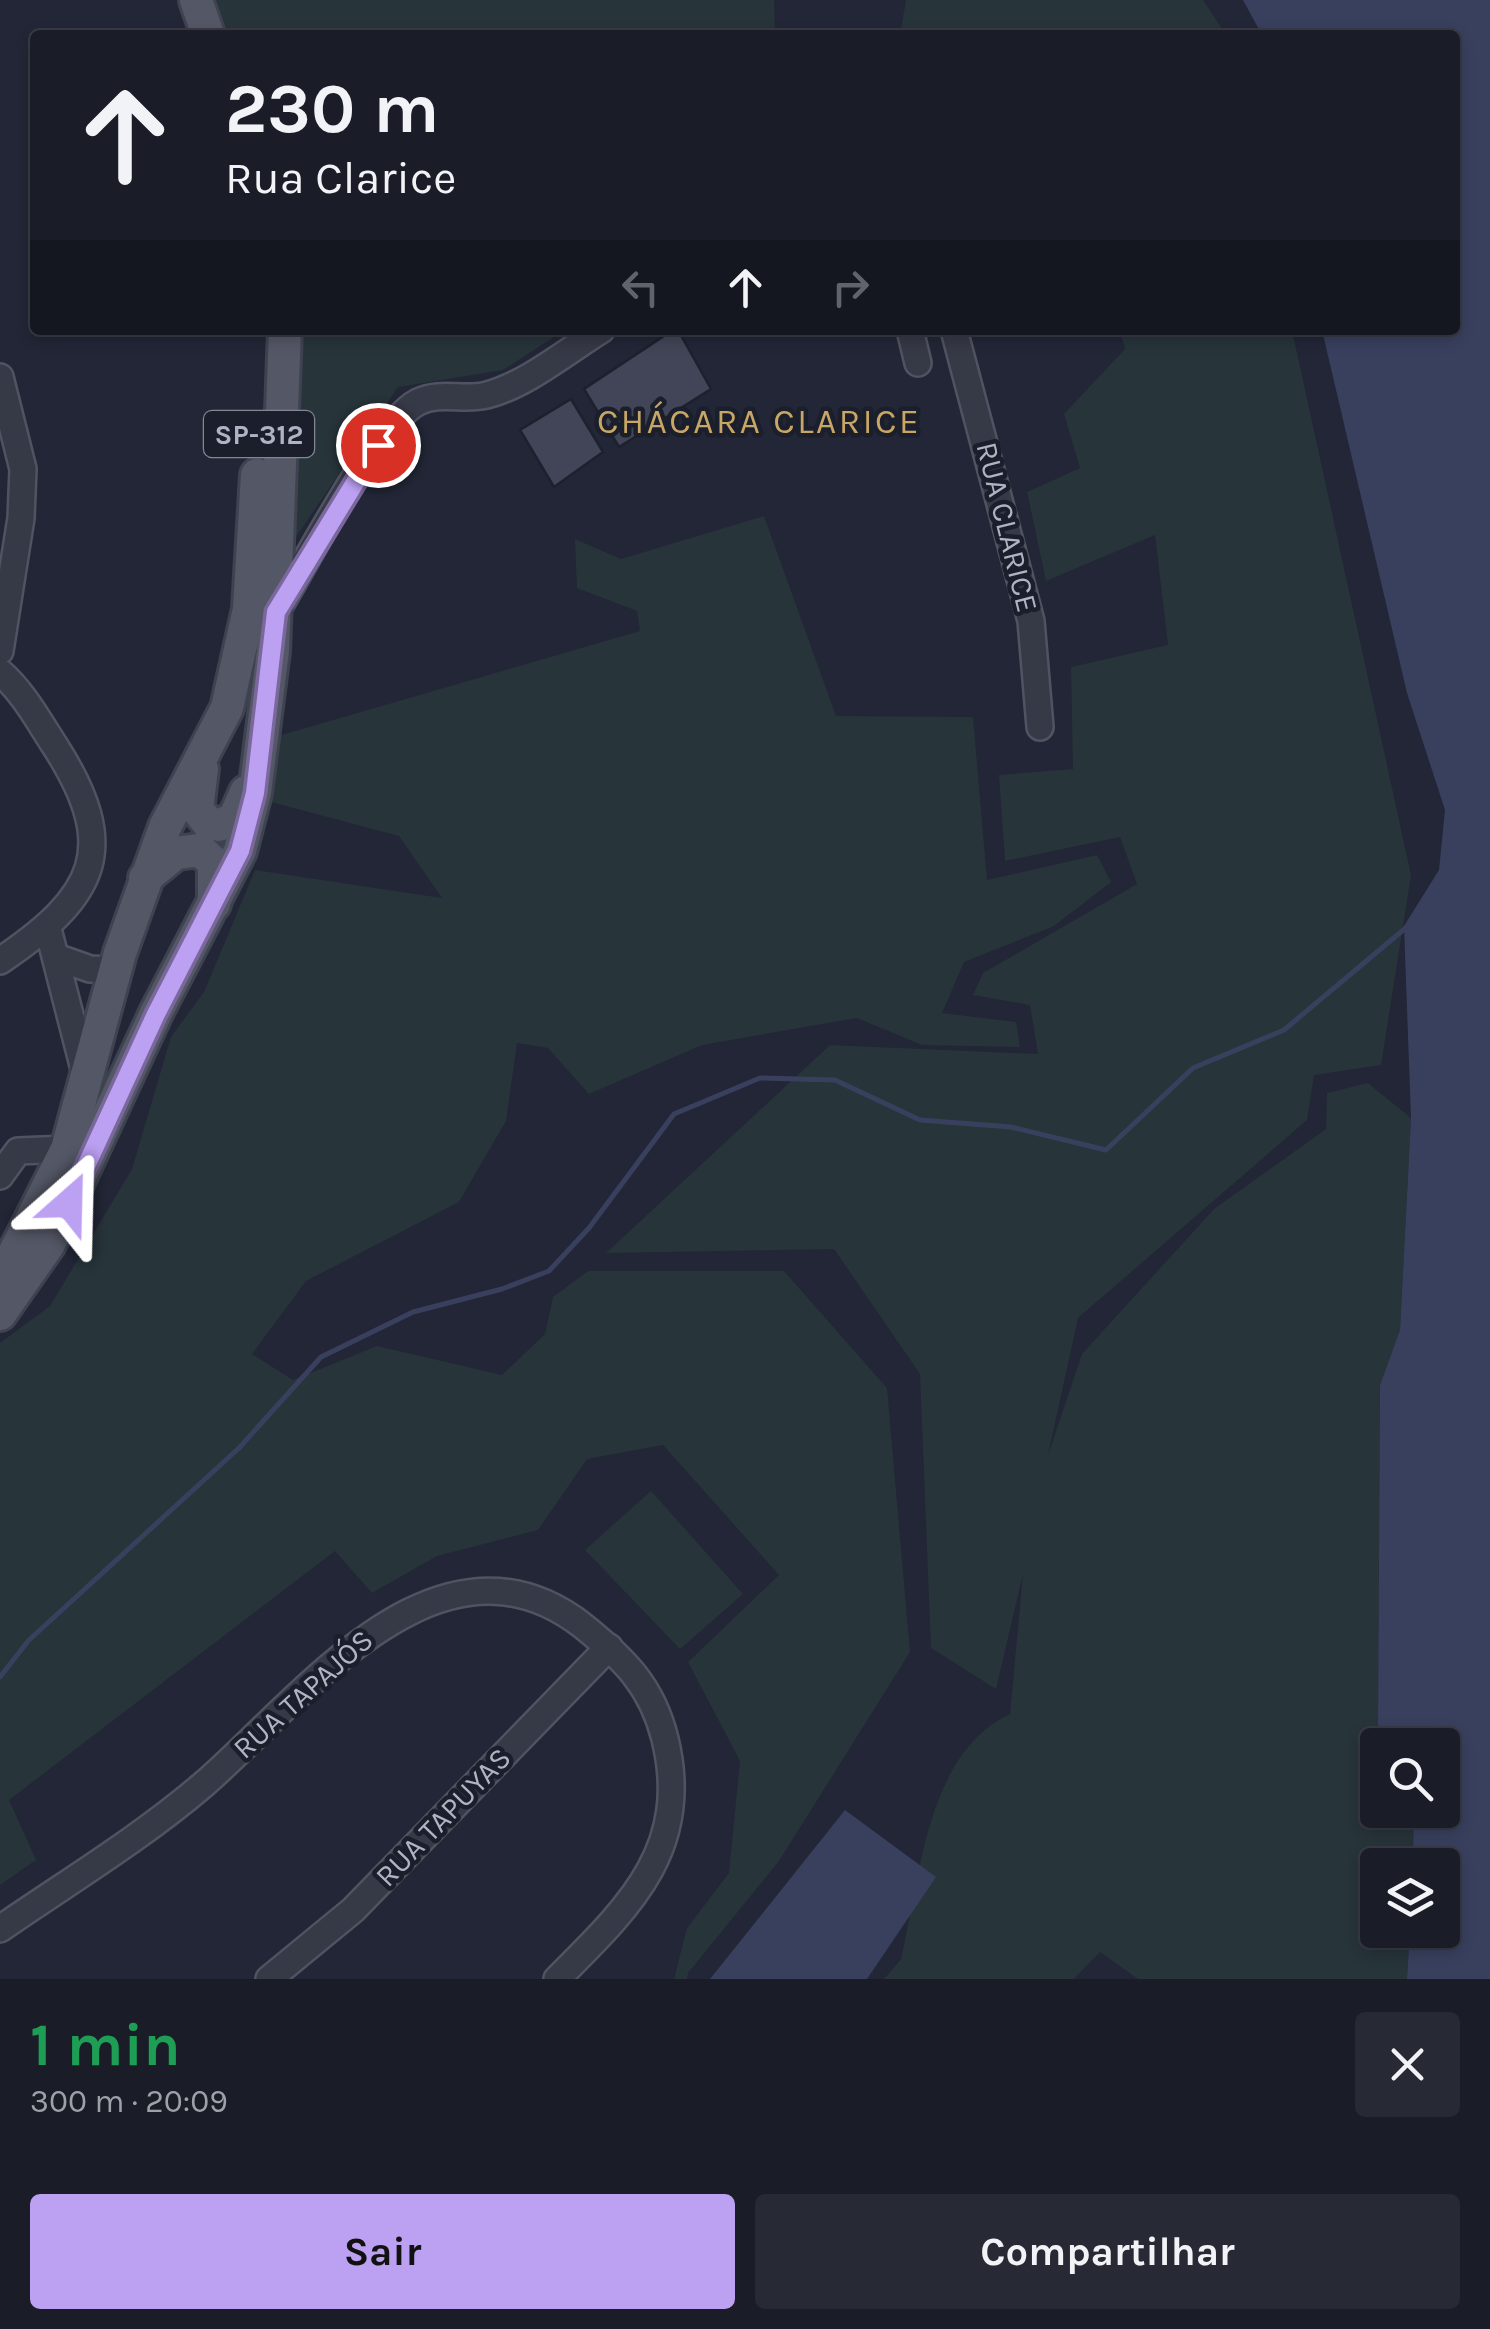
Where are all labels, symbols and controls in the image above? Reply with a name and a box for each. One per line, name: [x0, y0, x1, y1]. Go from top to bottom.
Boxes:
text: 230 m: [225, 68, 439, 150]
icon: ahead: [60, 70, 190, 200]
text: Rua Clarice: [225, 152, 456, 204]
icon: left: [613, 260, 668, 315]
icon: ahead: [718, 260, 773, 315]
icon: right: [823, 260, 878, 315]
district label: CHÁCARA CLARICE: [597, 401, 921, 442]
pin: [336, 403, 421, 488]
road number: SP-312: [204, 411, 314, 457]
icon: arrive: [351, 418, 406, 473]
street label: RUA CLARICE: [968, 438, 1046, 616]
position arrow: [17, 1151, 121, 1255]
street label: RUA TAPAJÓS: [226, 1622, 380, 1766]
map controls: [1360, 1728, 1460, 1948]
button: search: [1360, 1728, 1460, 1828]
street label: RUA TAPUYAS: [368, 1740, 518, 1894]
button: layers: [1360, 1848, 1460, 1948]
text: 1 min: [30, 2010, 181, 2080]
button: close: [1355, 2012, 1460, 2117]
text: 300 m · 20:09: [30, 2083, 228, 2120]
button: Sair: [30, 2194, 735, 2309]
button: Compartilhar: [755, 2194, 1460, 2309]

